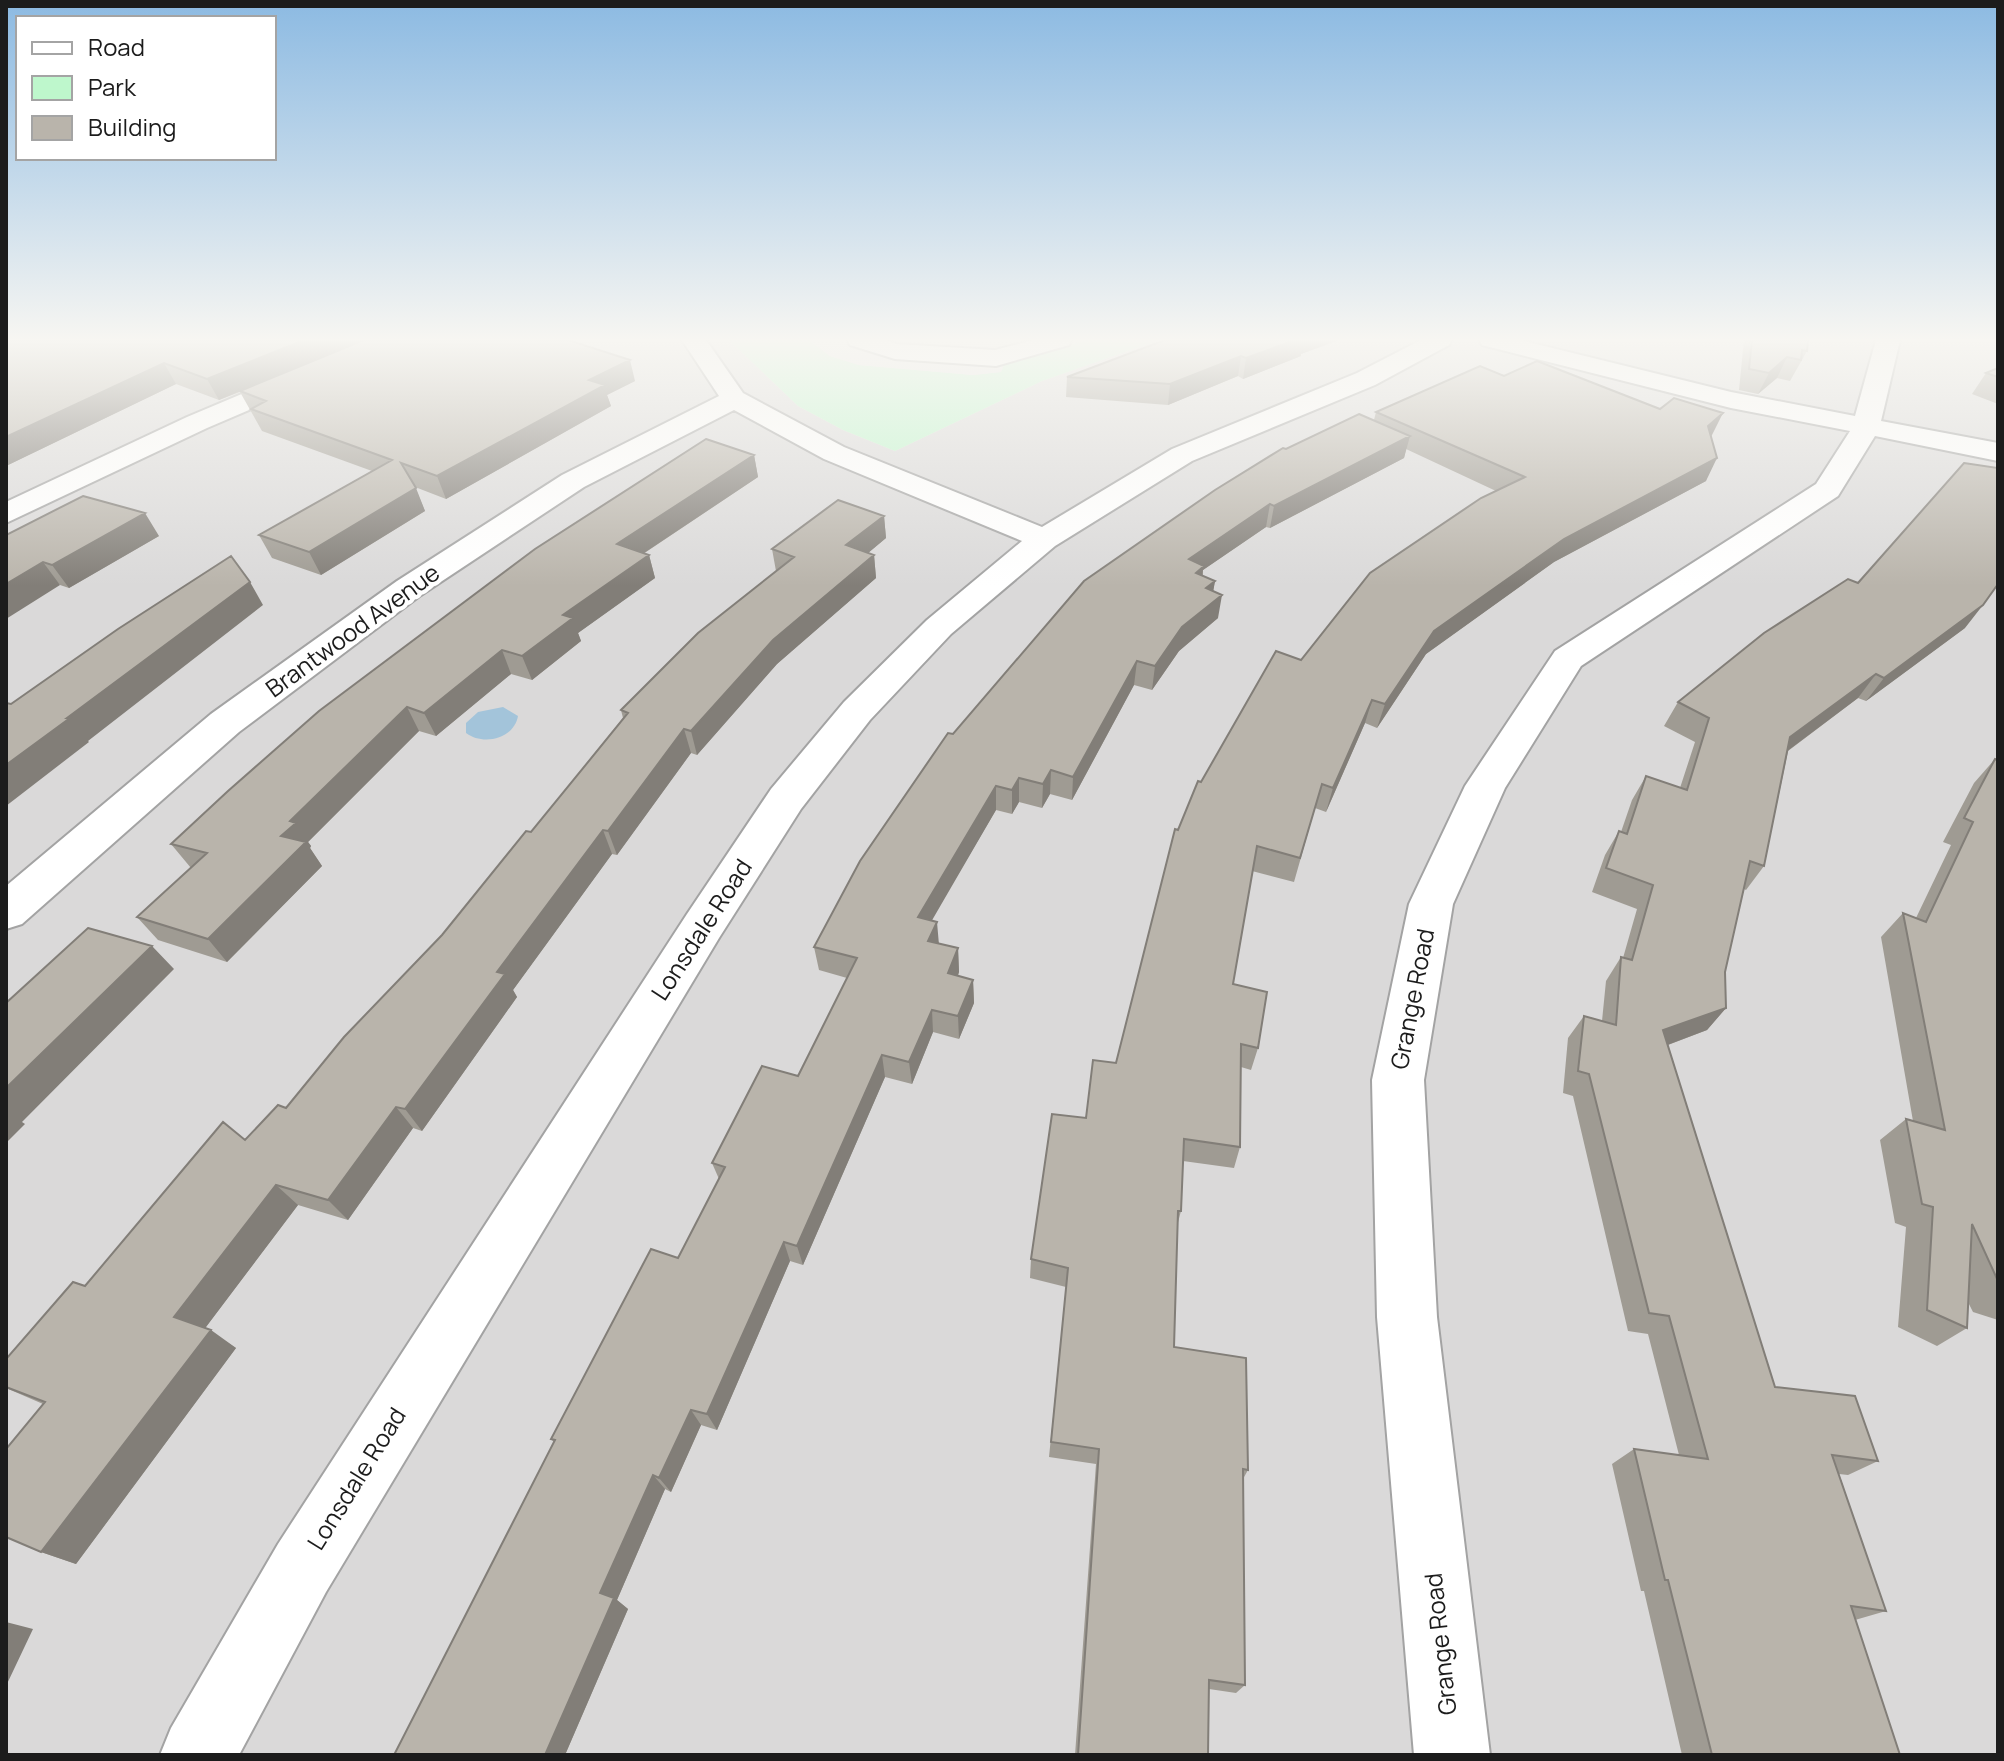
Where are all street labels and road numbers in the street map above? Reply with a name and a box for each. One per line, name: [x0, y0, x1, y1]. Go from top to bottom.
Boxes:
street label: Brantwood Avenue: [258, 555, 446, 704]
street label: Lonsdale Road: [643, 852, 759, 1006]
street label: Grange Road: [1382, 926, 1441, 1072]
street label: Lonsdale Road: [299, 1401, 413, 1556]
street label: Grange Road: [1416, 1572, 1463, 1717]

